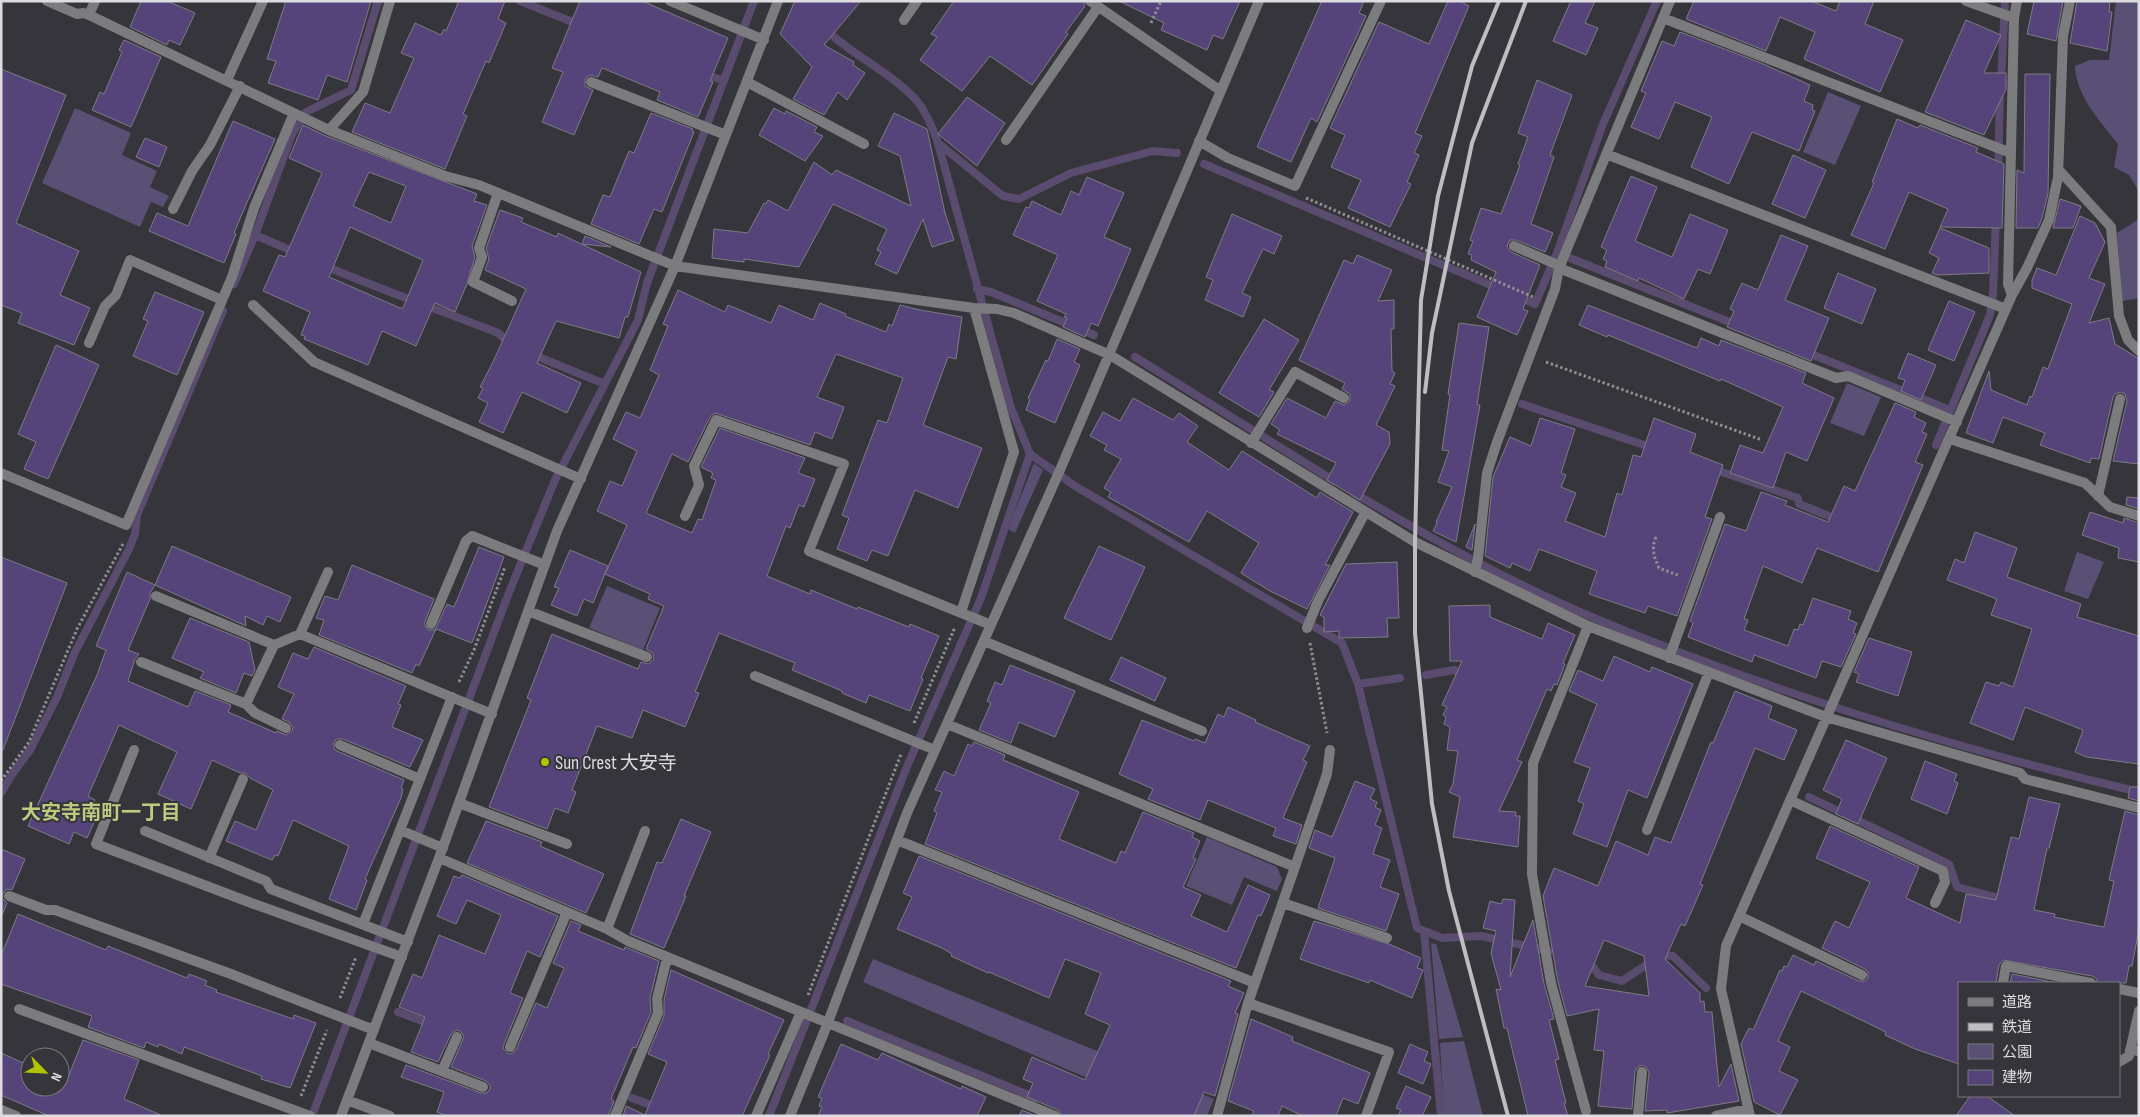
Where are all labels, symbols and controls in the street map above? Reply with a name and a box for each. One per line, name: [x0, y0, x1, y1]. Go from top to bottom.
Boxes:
place label: Sun Crest 大安寺: [555, 752, 677, 775]
marker: Sun Crest 大安寺: [539, 756, 551, 768]
district label: 大安寺南町一丁目: [21, 801, 181, 825]
legend: [1958, 982, 2120, 1097]
text: 道路: [2002, 993, 2032, 1012]
text: 鉄道: [2002, 1018, 2032, 1037]
text: 公園: [2002, 1043, 2032, 1062]
north arrow: [20, 1047, 70, 1097]
text: 建物: [2002, 1068, 2032, 1087]
text: N: [47, 1070, 66, 1084]

